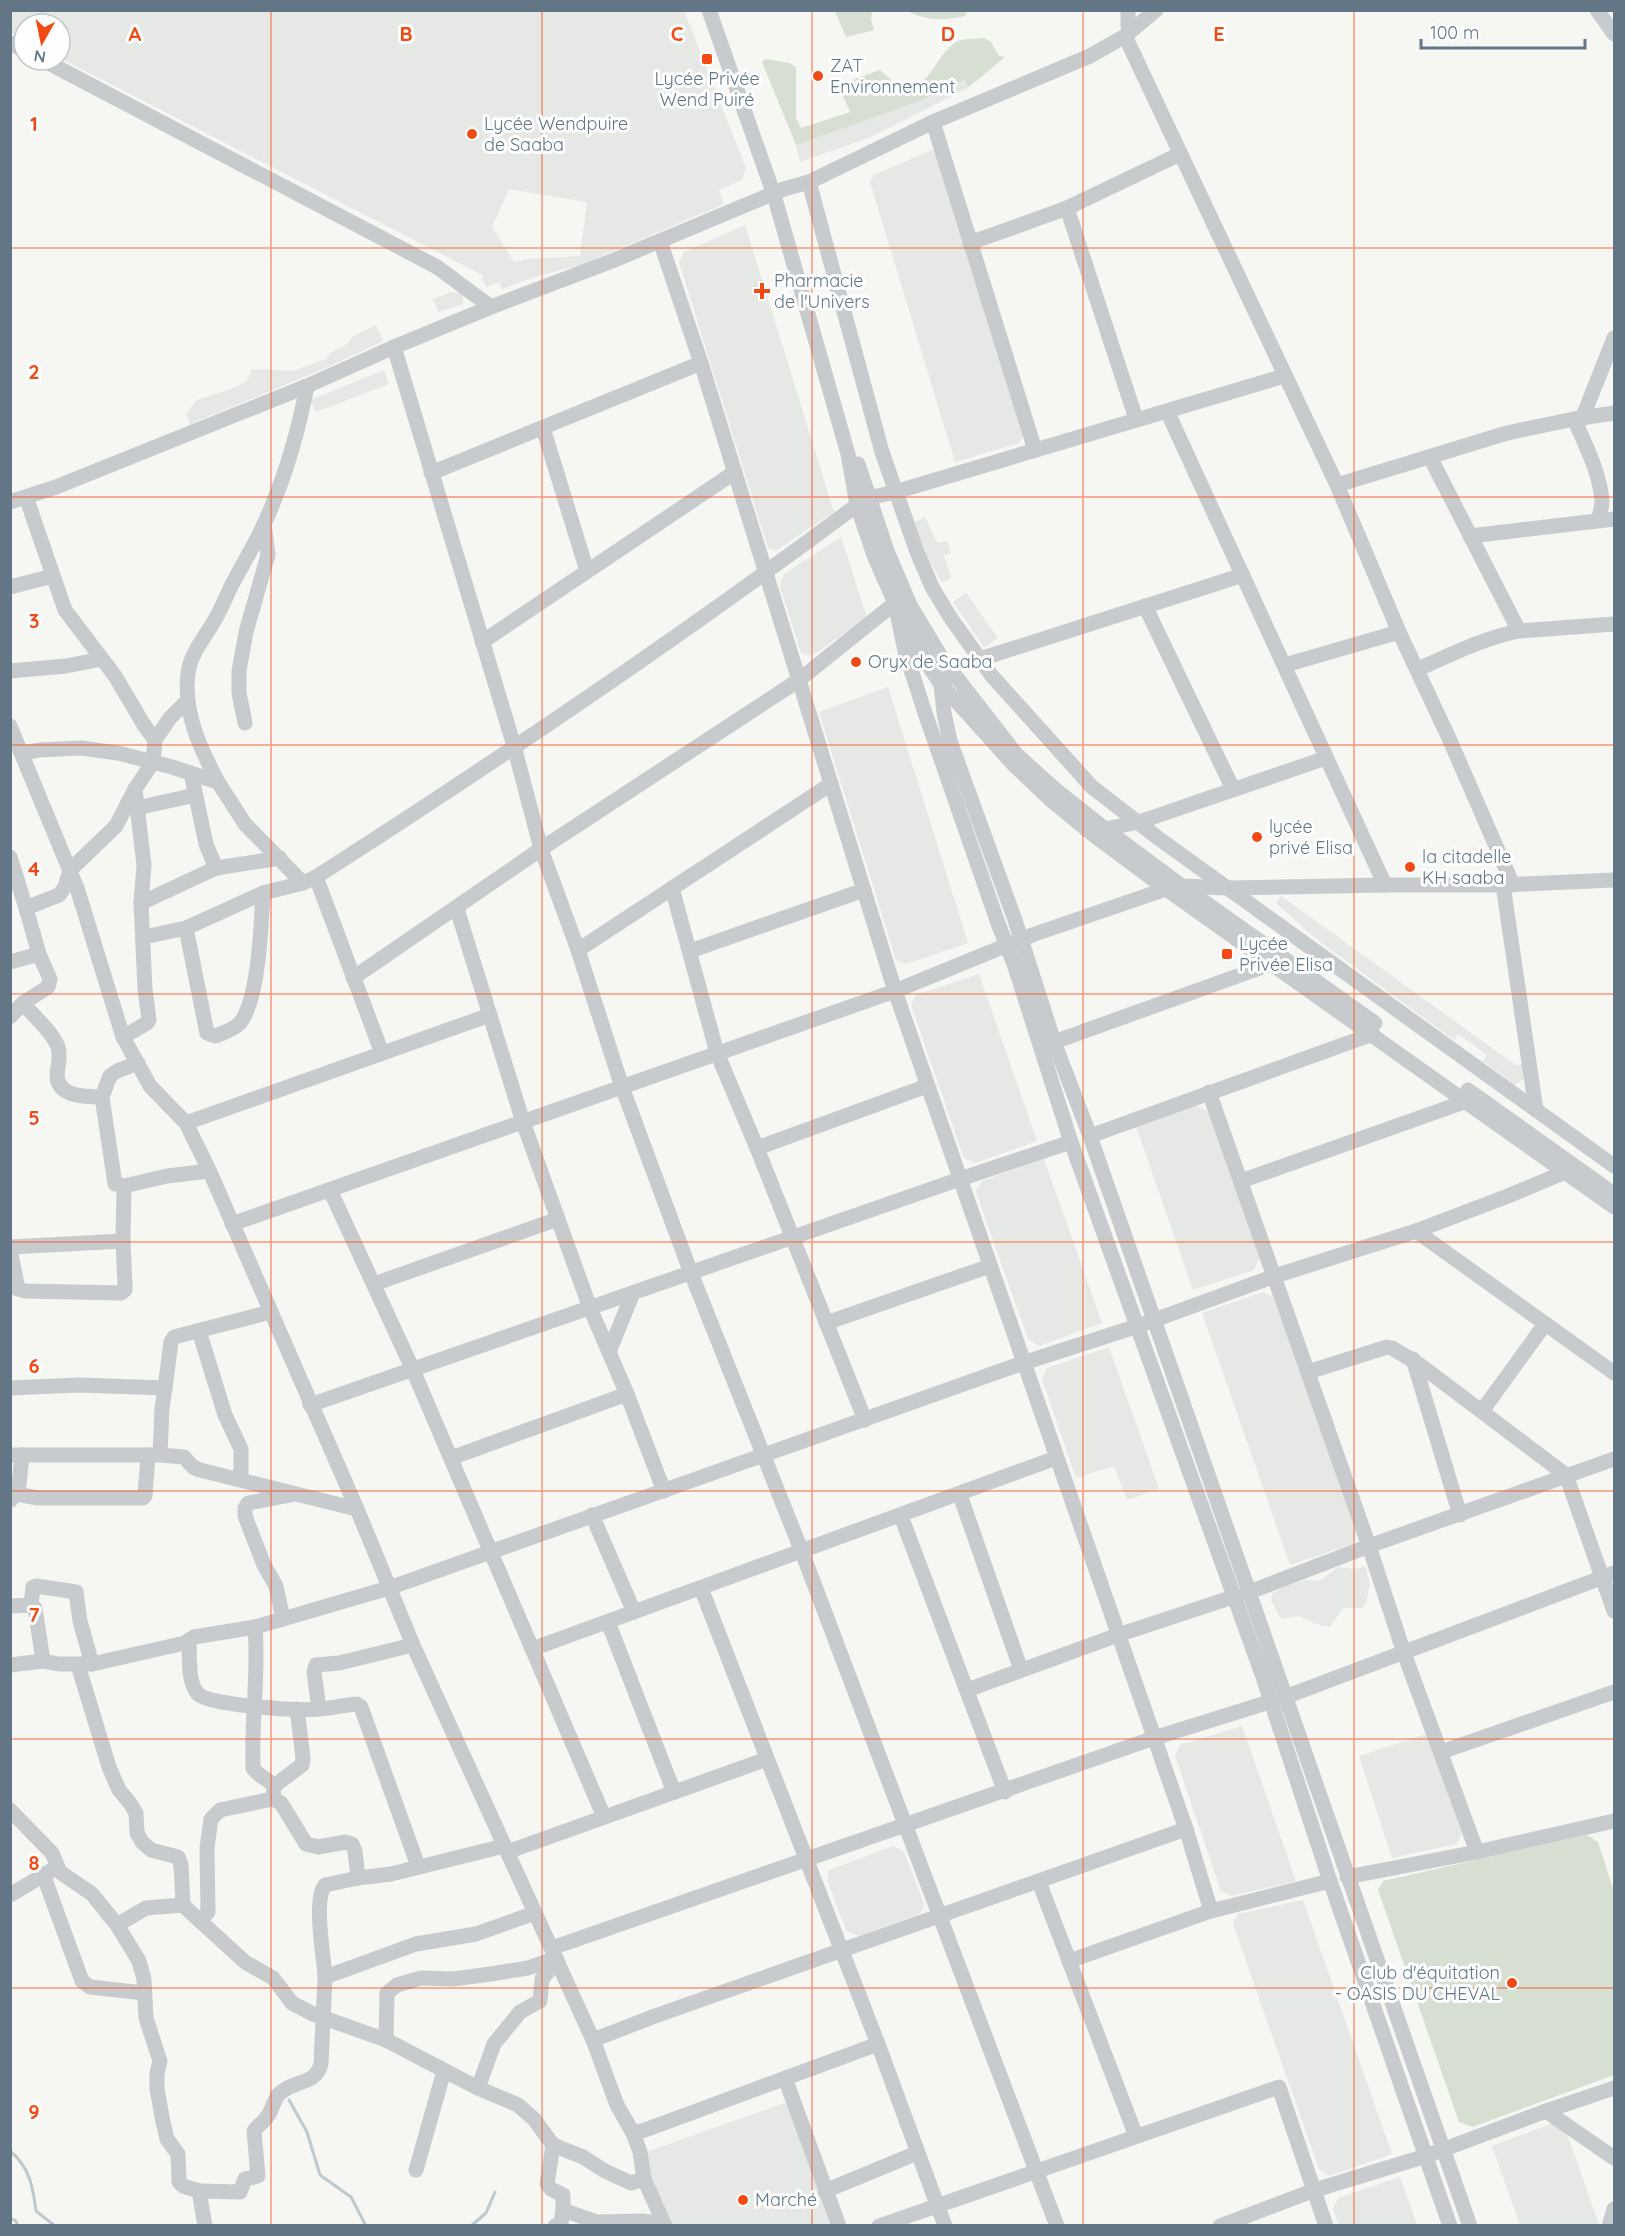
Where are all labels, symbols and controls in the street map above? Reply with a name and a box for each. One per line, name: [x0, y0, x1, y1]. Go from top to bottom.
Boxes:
north arrow: [12, 12, 72, 72]
scale bar: [1421, 12, 1584, 50]
text: A: [129, 21, 142, 46]
text: B: [399, 21, 413, 46]
text: C: [671, 21, 684, 46]
text: D: [941, 21, 955, 46]
text: E: [1213, 21, 1225, 46]
text: 100 m: [1430, 21, 1479, 44]
text: N: [32, 46, 47, 68]
marker: Lycée Privée Wend Puiré: [700, 52, 714, 66]
place label: ZAT Environnement: [830, 54, 955, 98]
place label: Lycée Privée Wend Puiré: [654, 67, 760, 111]
marker: ZAT Environnement: [811, 69, 825, 83]
text: 1: [30, 111, 38, 136]
place label: Lycée Wendpuire de Saaba: [484, 112, 628, 156]
marker: Lycée Wendpuire de Saaba: [465, 127, 479, 141]
place label: Pharmacie de l'Univers: [774, 269, 870, 313]
marker: Pharmacie de l'Univers: [755, 284, 769, 298]
text: 2: [28, 359, 40, 384]
text: 3: [29, 608, 39, 633]
place label: Oryx de Saaba: [868, 650, 993, 673]
marker: Oryx de Saaba: [849, 655, 863, 669]
place label: lycée privé Elisa: [1269, 815, 1353, 859]
marker: lycée privé Elisa: [1250, 830, 1264, 844]
place label: la citadelle KH saaba: [1422, 845, 1512, 889]
text: 4: [28, 856, 40, 881]
marker: la citadelle KH saaba: [1403, 860, 1417, 874]
place label: Lycée Privée Elisa: [1239, 932, 1333, 976]
marker: Lycée Privée Elisa: [1220, 947, 1234, 961]
text: 5: [28, 1105, 40, 1130]
text: 6: [28, 1353, 40, 1378]
text: 7: [29, 1602, 40, 1627]
text: 8: [29, 1850, 40, 1875]
place label: Club d'équitation - OASIS DU CHEVAL: [1335, 1961, 1500, 2005]
marker: Club d'équitation - OASIS DU CHEVAL: [1505, 1976, 1519, 1990]
text: 9: [28, 2099, 40, 2124]
place label: Marché: [755, 2188, 817, 2211]
marker: Marché: [736, 2193, 750, 2207]

